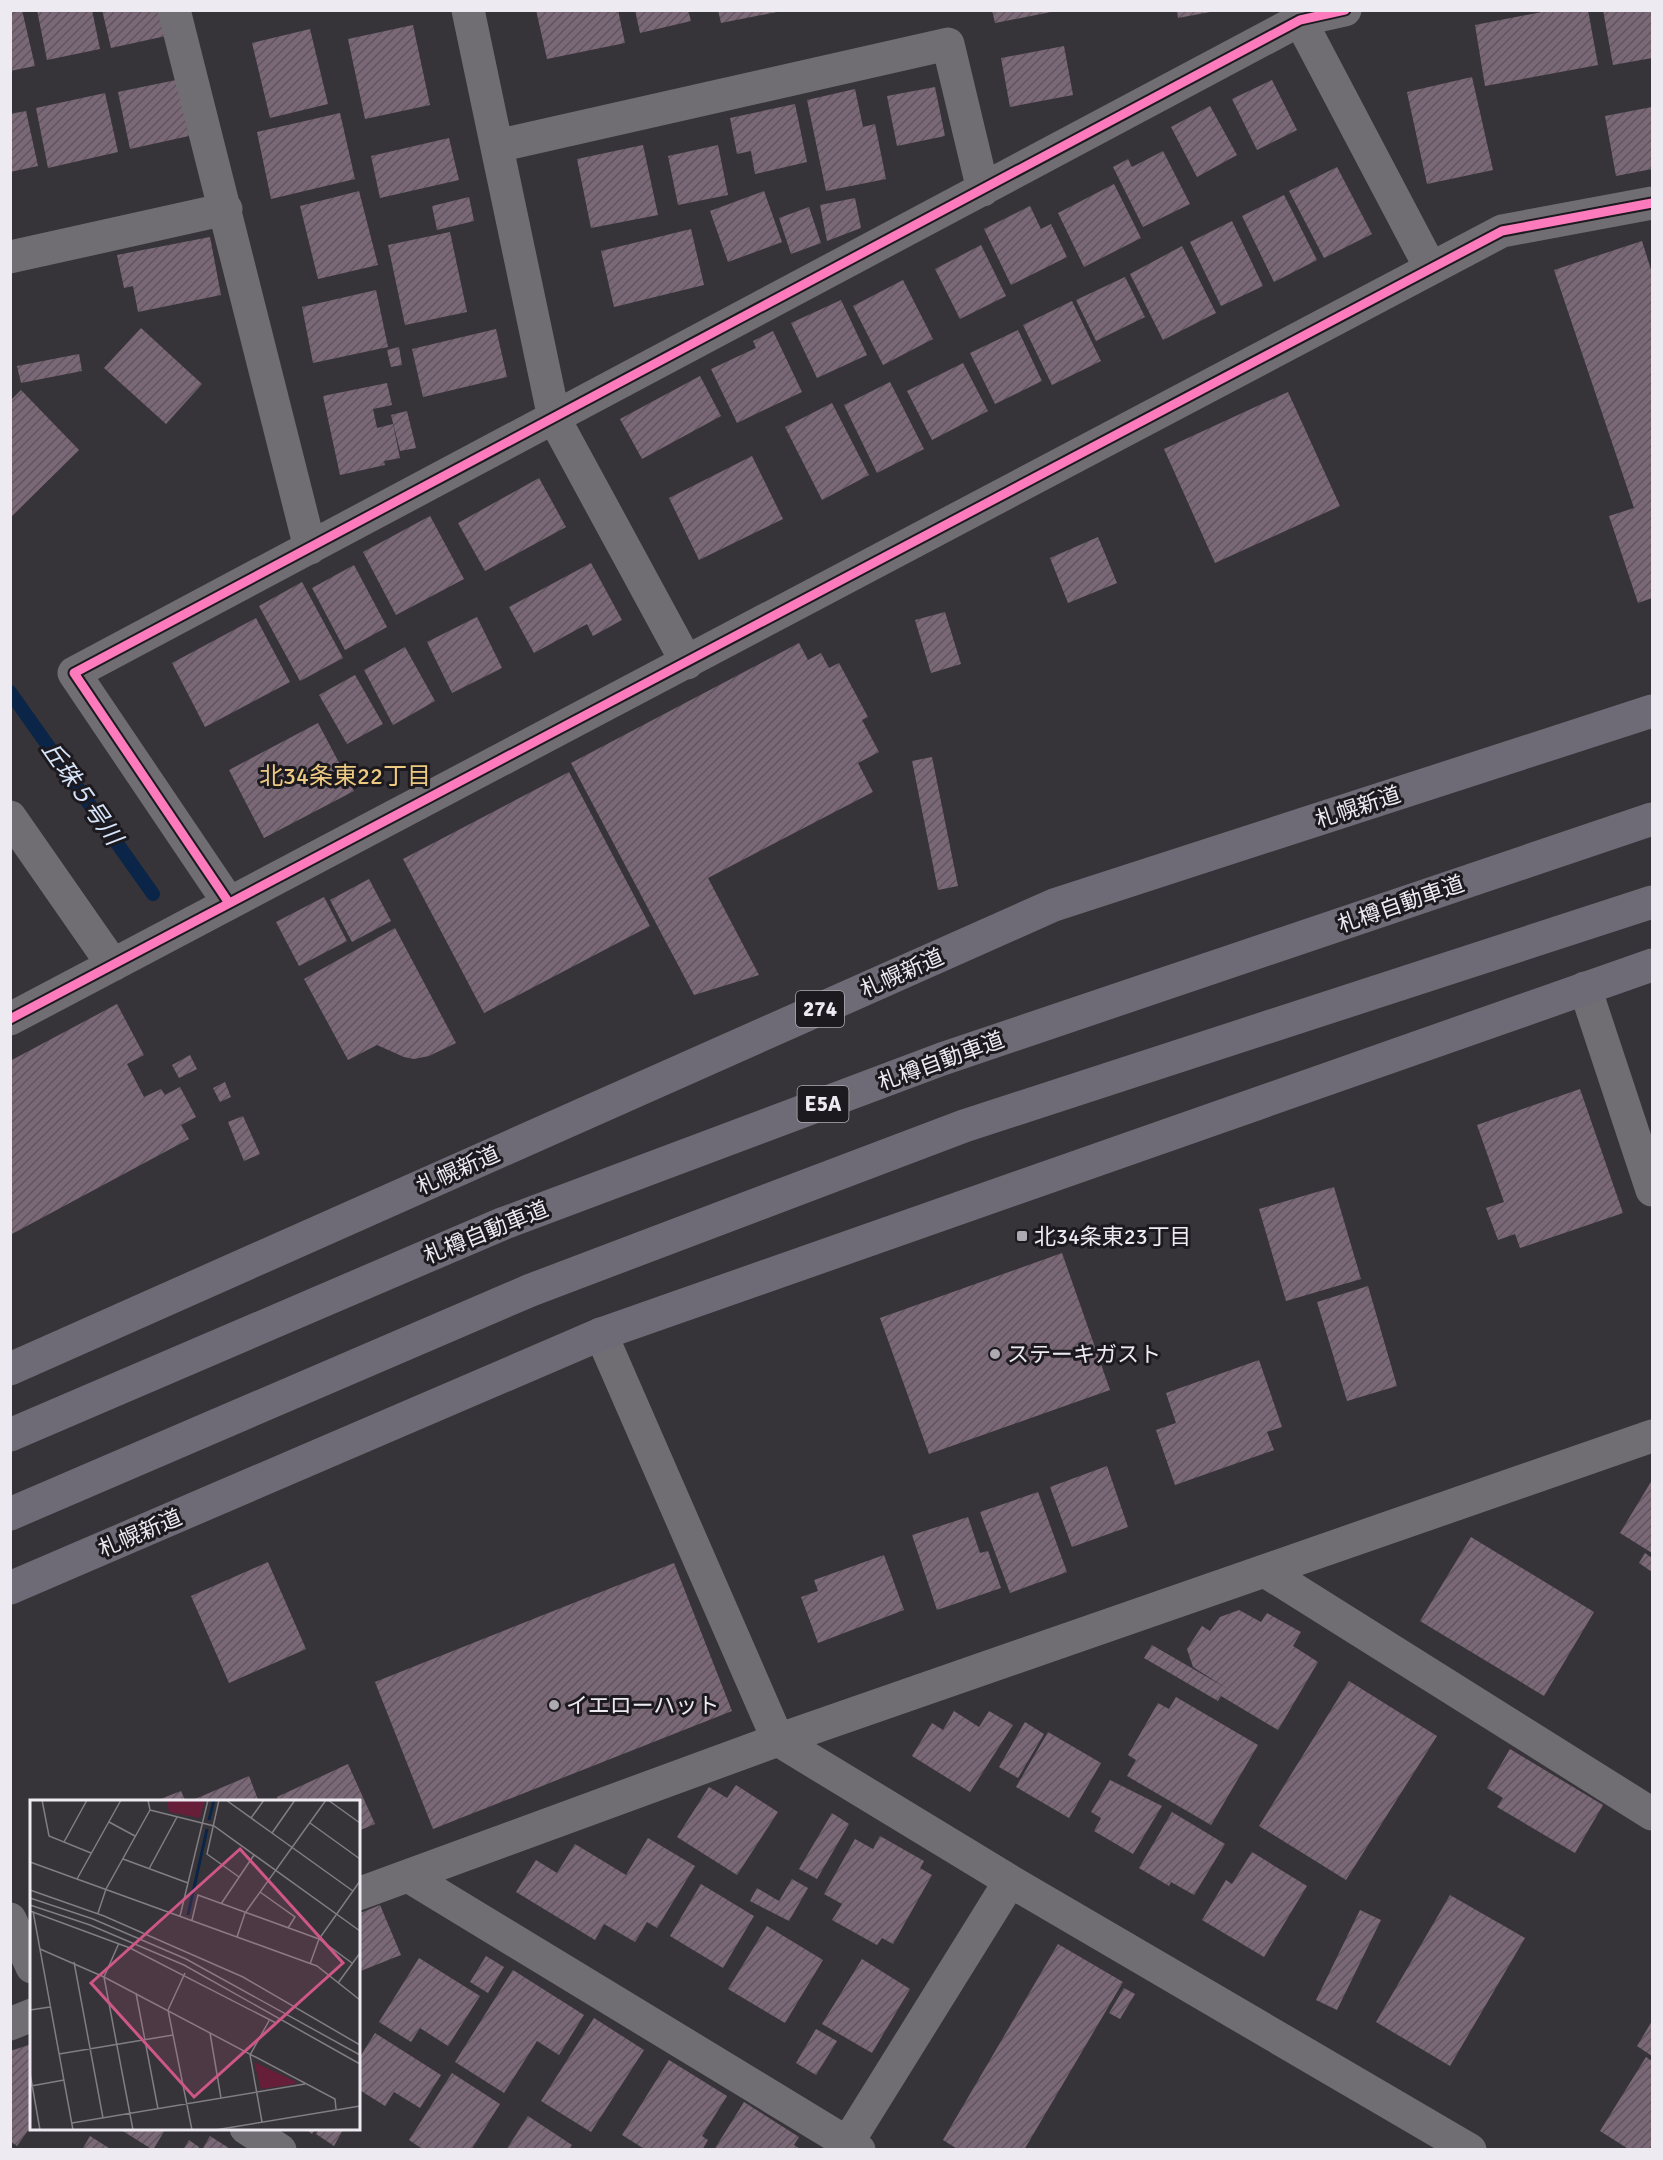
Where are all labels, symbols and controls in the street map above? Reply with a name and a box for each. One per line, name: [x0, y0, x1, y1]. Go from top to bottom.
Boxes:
water label: 丘珠５号川: [35, 735, 130, 853]
district label: 北34条東22丁目: [259, 761, 431, 791]
street label: 札幌新道: [1312, 781, 1404, 833]
street label: 札樽自動車道: [1334, 870, 1468, 938]
street label: 札幌新道: [856, 943, 948, 1003]
road number: 274: [796, 991, 844, 1027]
street label: 札樽自動車道: [874, 1026, 1008, 1096]
road number: E5A: [798, 1086, 848, 1122]
street label: 札幌新道: [412, 1140, 504, 1200]
street label: 札樽自動車道: [420, 1195, 552, 1269]
place label: 北34条東23丁目: [1034, 1223, 1192, 1250]
marker: 北34条東23丁目: [1015, 1229, 1029, 1243]
place label: ステーキガスト: [1007, 1341, 1161, 1368]
marker: ステーキガスト: [988, 1347, 1002, 1361]
street label: 札幌新道: [94, 1503, 186, 1563]
place label: イエローハット: [566, 1692, 719, 1719]
marker: イエローハット: [547, 1698, 561, 1712]
inset map: [30, 1800, 360, 2130]

